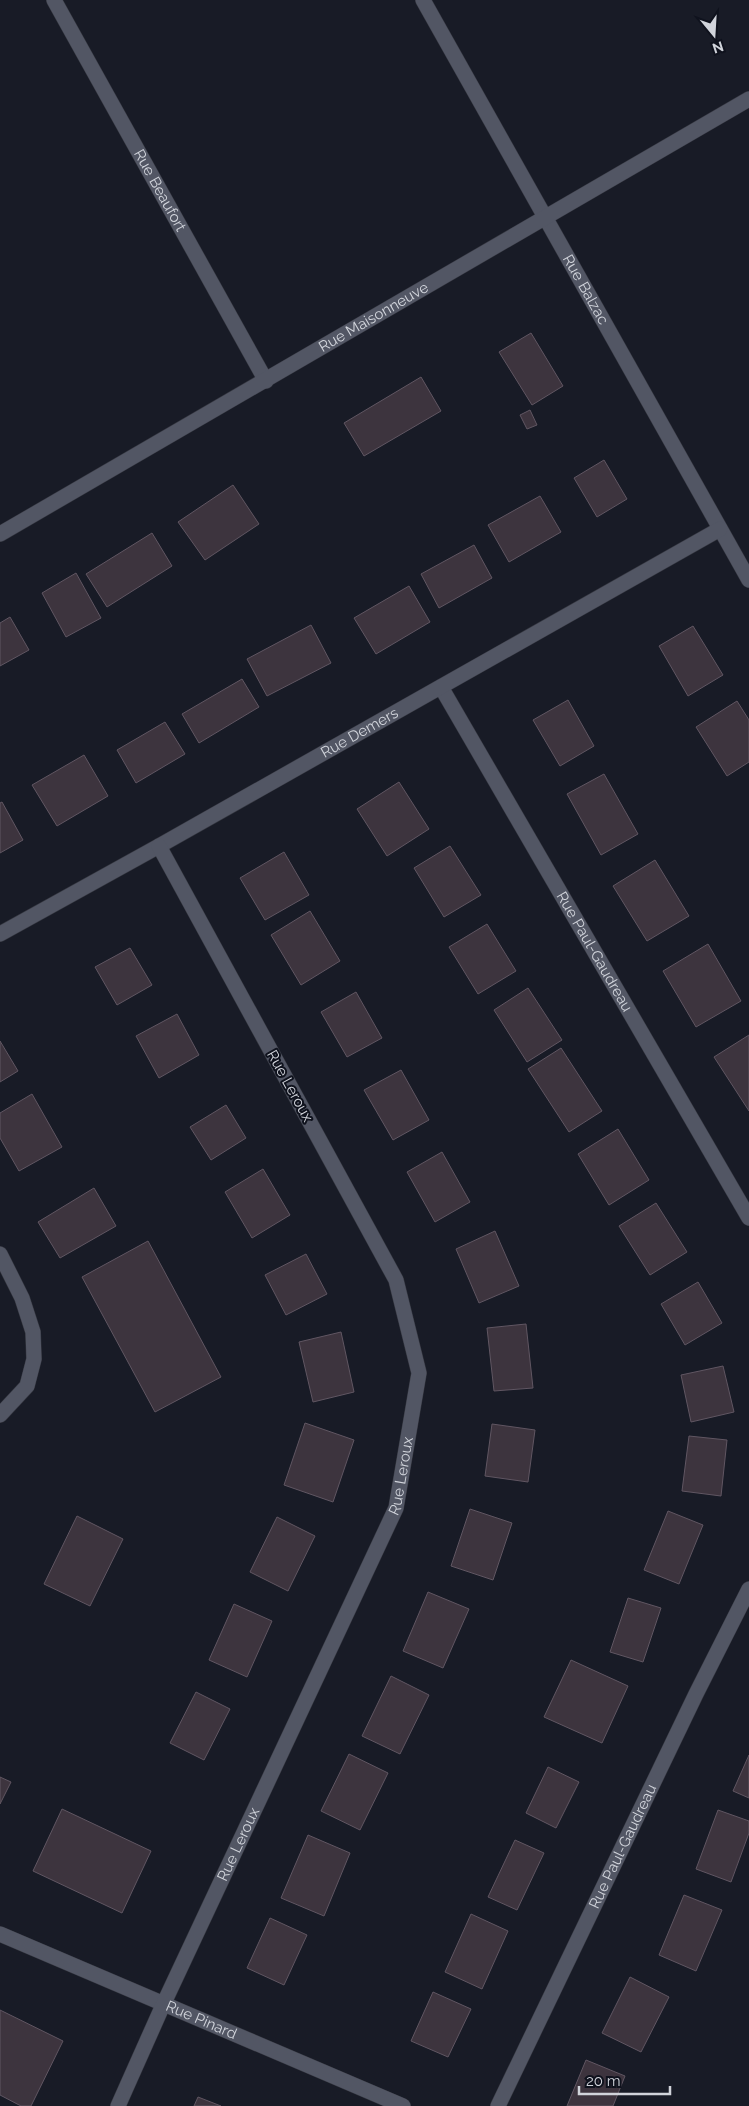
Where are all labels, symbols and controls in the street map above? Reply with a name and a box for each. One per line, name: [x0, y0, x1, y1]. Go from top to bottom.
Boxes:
north arrow: [689, 10, 739, 60]
text: N: [710, 38, 726, 57]
street label: Rue Beaufort: [130, 146, 190, 235]
street label: Rue Balzac: [559, 251, 612, 328]
street label: Rue Maisonneuve: [316, 278, 432, 356]
street label: Rue Demers: [318, 704, 401, 762]
street label: Rue Paul-Gaudreau: [553, 888, 636, 1015]
street label: Rue Leroux: [263, 1047, 317, 1125]
street label: Rue Leroux: [385, 1435, 417, 1518]
street label: Rue Paul-Gaudreau: [585, 1781, 660, 1912]
street label: Rue Leroux: [213, 1804, 263, 1884]
street label: Rue Pinard: [163, 1997, 240, 2043]
scale bar: [579, 2064, 670, 2096]
text: 20 m: [586, 2072, 621, 2090]

